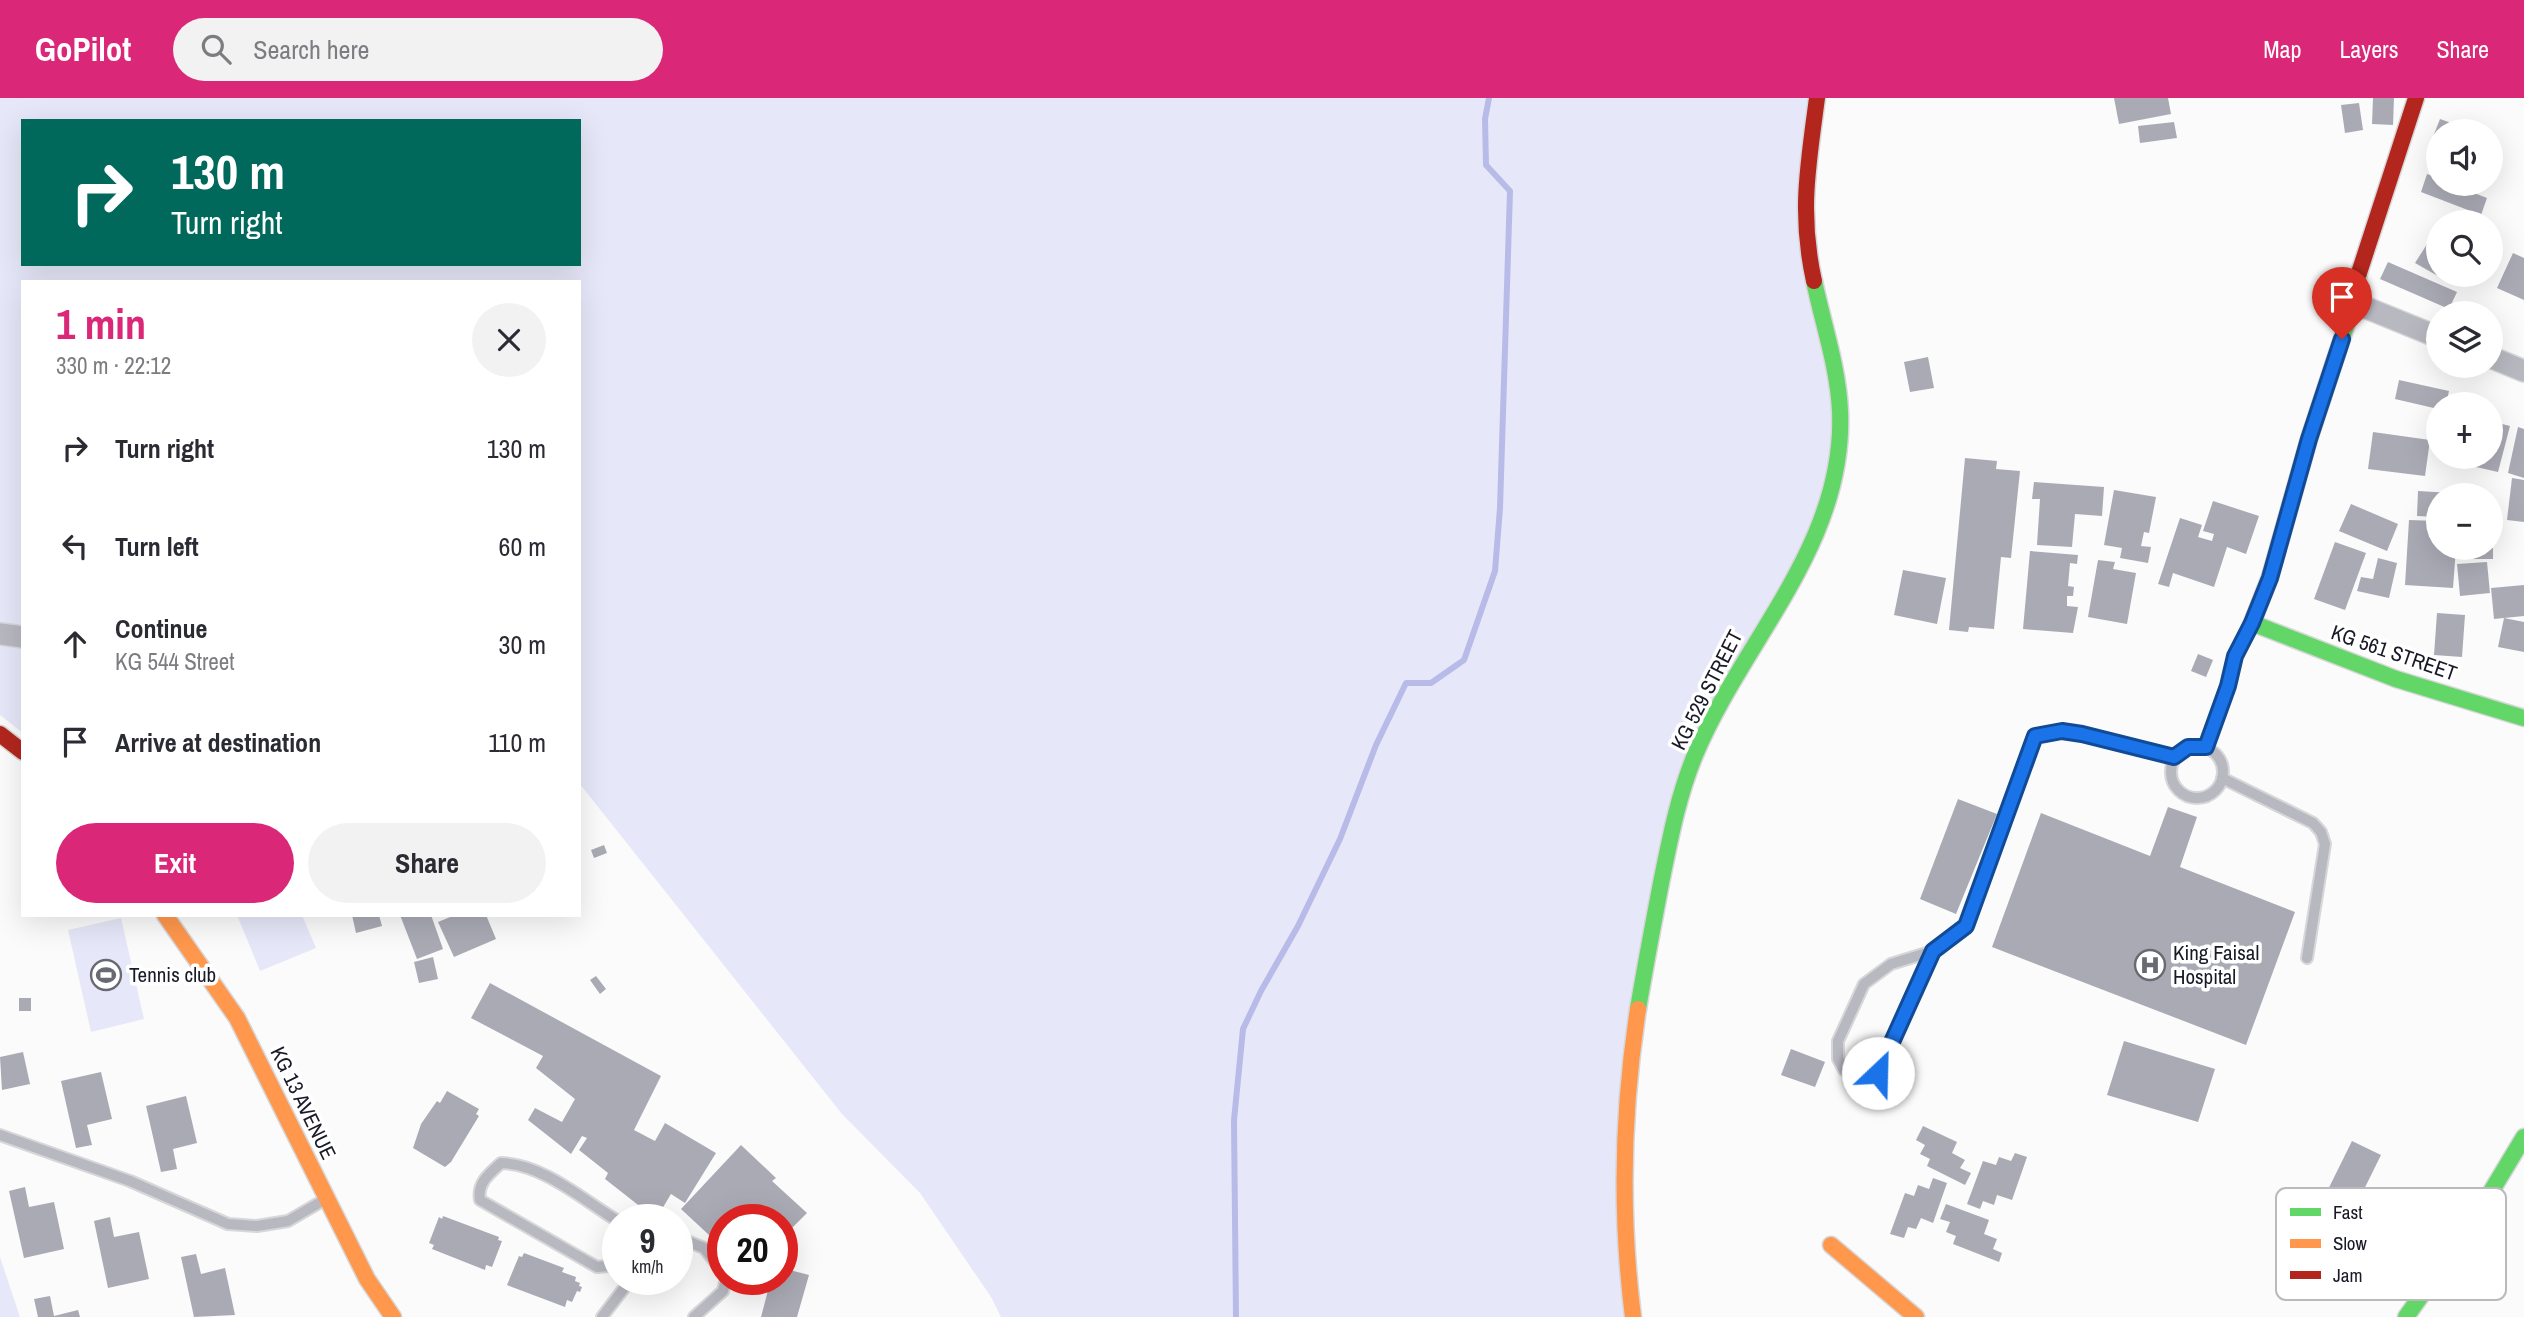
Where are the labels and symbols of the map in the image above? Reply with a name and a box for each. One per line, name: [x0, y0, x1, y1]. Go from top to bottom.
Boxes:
pin: [2312, 267, 2372, 339]
street label: KG 561 STREET: [2327, 617, 2461, 688]
street label: KG 529 STREET: [1664, 624, 1749, 755]
place label: King Faisal Hospital: [2173, 938, 2259, 991]
hospital icon: King Faisal Hospital: [2133, 948, 2167, 982]
sports icon: Tennis club: [89, 958, 123, 992]
place label: Tennis club: [129, 960, 216, 989]
position arrow: [1841, 1036, 1915, 1110]
street label: KG 13 AVENUE: [264, 1041, 343, 1164]
legend: [2276, 1188, 2506, 1300]
text: Fast: [2333, 1199, 2363, 1225]
speed limit sign: 20: [707, 1204, 798, 1295]
text: Slow: [2333, 1230, 2368, 1256]
text: Jam: [2333, 1262, 2362, 1288]

